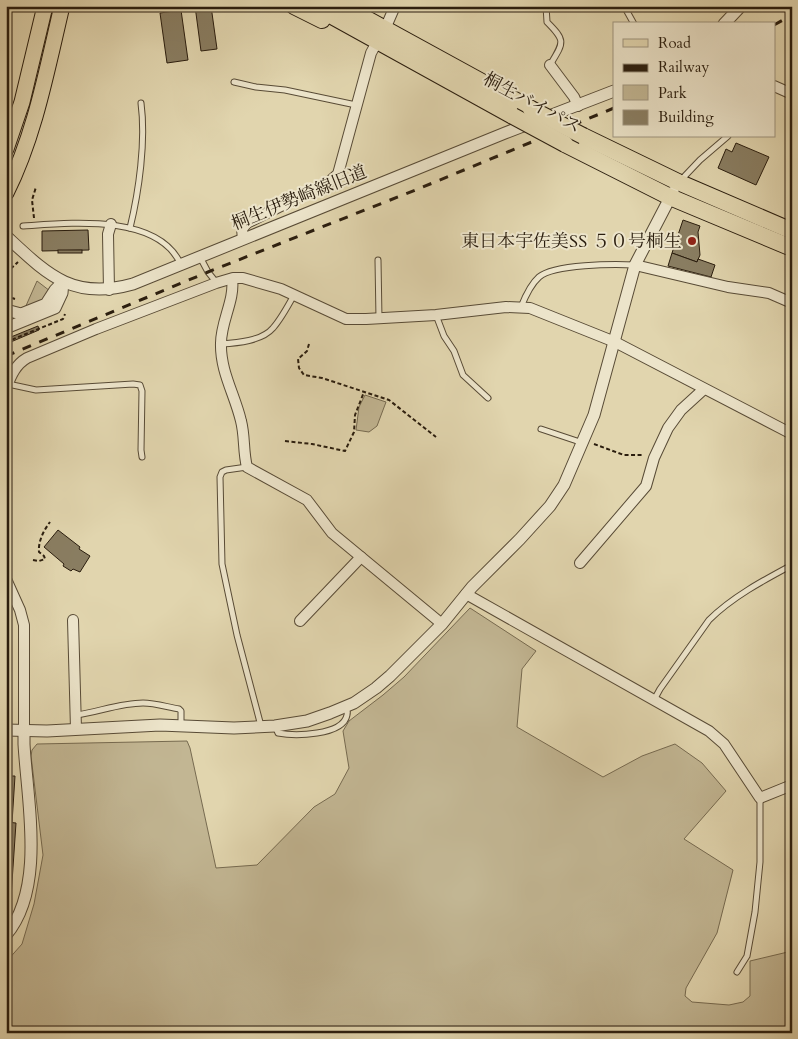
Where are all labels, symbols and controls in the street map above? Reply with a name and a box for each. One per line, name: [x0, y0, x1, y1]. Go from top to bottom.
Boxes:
legend: [613, 22, 776, 138]
text: Road: [658, 33, 691, 53]
text: Railway: [658, 57, 709, 77]
street label: 桐生バイパス: [479, 67, 585, 139]
text: Park: [658, 83, 687, 103]
text: Building: [658, 107, 714, 127]
street label: 桐生伊勢崎線旧道: [228, 159, 370, 237]
place label: 東日本宇佐美SS ５０号桐生: [461, 229, 682, 254]
marker: 東日本宇佐美SS ５０号桐生: [686, 235, 698, 247]

